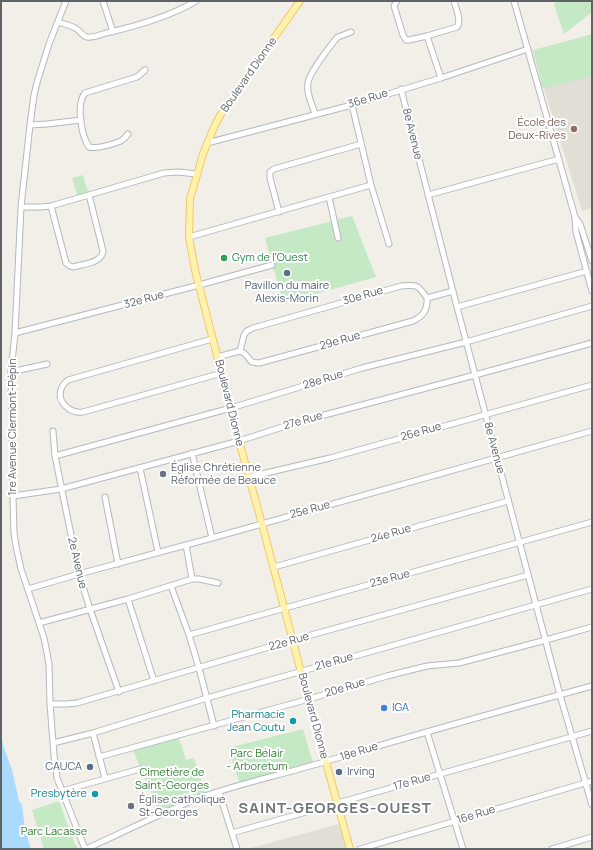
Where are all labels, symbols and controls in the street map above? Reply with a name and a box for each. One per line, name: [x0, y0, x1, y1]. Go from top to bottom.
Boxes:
street label: Boulevard Dionne: [218, 35, 280, 115]
street label: 36e Rue: [346, 87, 390, 111]
street label: 8e Avenue: [399, 107, 425, 161]
place label: École des Deux-Rives: [508, 116, 566, 142]
marker: École des Deux-Rives: [569, 124, 579, 134]
place label: Gym de l'Ouest: [232, 251, 308, 265]
marker: Gym de l'Ouest: [219, 253, 229, 263]
marker: Pavillon du maire Alexis-Morin: [282, 268, 292, 278]
place label: Pavillon du maire Alexis-Morin: [245, 279, 329, 305]
street label: 30e Rue: [341, 284, 385, 308]
street label: 32e Rue: [123, 288, 165, 312]
street label: 29e Rue: [318, 329, 362, 353]
street label: 1re Avenue Clermont-Pépin: [6, 358, 20, 496]
street label: Boulevard Dionne: [212, 359, 246, 447]
street label: 28e Rue: [301, 368, 345, 392]
street label: 27e Rue: [282, 409, 324, 433]
street label: 26e Rue: [399, 420, 443, 444]
street label: 8e Avenue: [481, 421, 507, 475]
place label: Église Chrétienne Réformée de Beauce: [171, 461, 276, 487]
marker: Église Chrétienne Réformée de Beauce: [158, 469, 168, 479]
street label: 25e Rue: [288, 498, 332, 522]
street label: 24e Rue: [369, 522, 413, 546]
street label: 2e Avenue: [65, 536, 89, 590]
street label: 23e Rue: [369, 567, 411, 591]
street label: 22e Rue: [267, 630, 311, 654]
street label: 21e Rue: [313, 650, 355, 674]
street label: Boulevard Dionne: [295, 672, 331, 760]
street label: 20e Rue: [323, 676, 367, 700]
place label: IGA: [392, 701, 409, 715]
marker: IGA: [379, 703, 389, 713]
place label: Pharmacie Jean Coutu: [227, 708, 285, 734]
marker: Pharmacie Jean Coutu: [288, 716, 298, 726]
street label: 18e Rue: [338, 740, 380, 764]
park label: Parc Bélair - Arboretum: [226, 747, 288, 773]
place label: CAUCA: [45, 760, 82, 774]
marker: CAUCA: [85, 762, 95, 772]
place label: Irving: [347, 765, 375, 779]
park label: Cimetière de Saint-Georges: [135, 766, 209, 792]
marker: Irving: [334, 767, 344, 777]
street label: 17e Rue: [392, 770, 432, 794]
place label: Presbytère: [31, 787, 87, 801]
marker: Presbytère: [90, 789, 100, 799]
place label: Église catholique St-Georges: [139, 793, 226, 819]
district label: SAINT-GEORGES-OUEST: [237, 800, 433, 818]
marker: Église catholique St-Georges: [126, 801, 136, 811]
street label: 16e Rue: [455, 803, 497, 827]
park label: Parc Lacasse: [21, 825, 87, 839]

